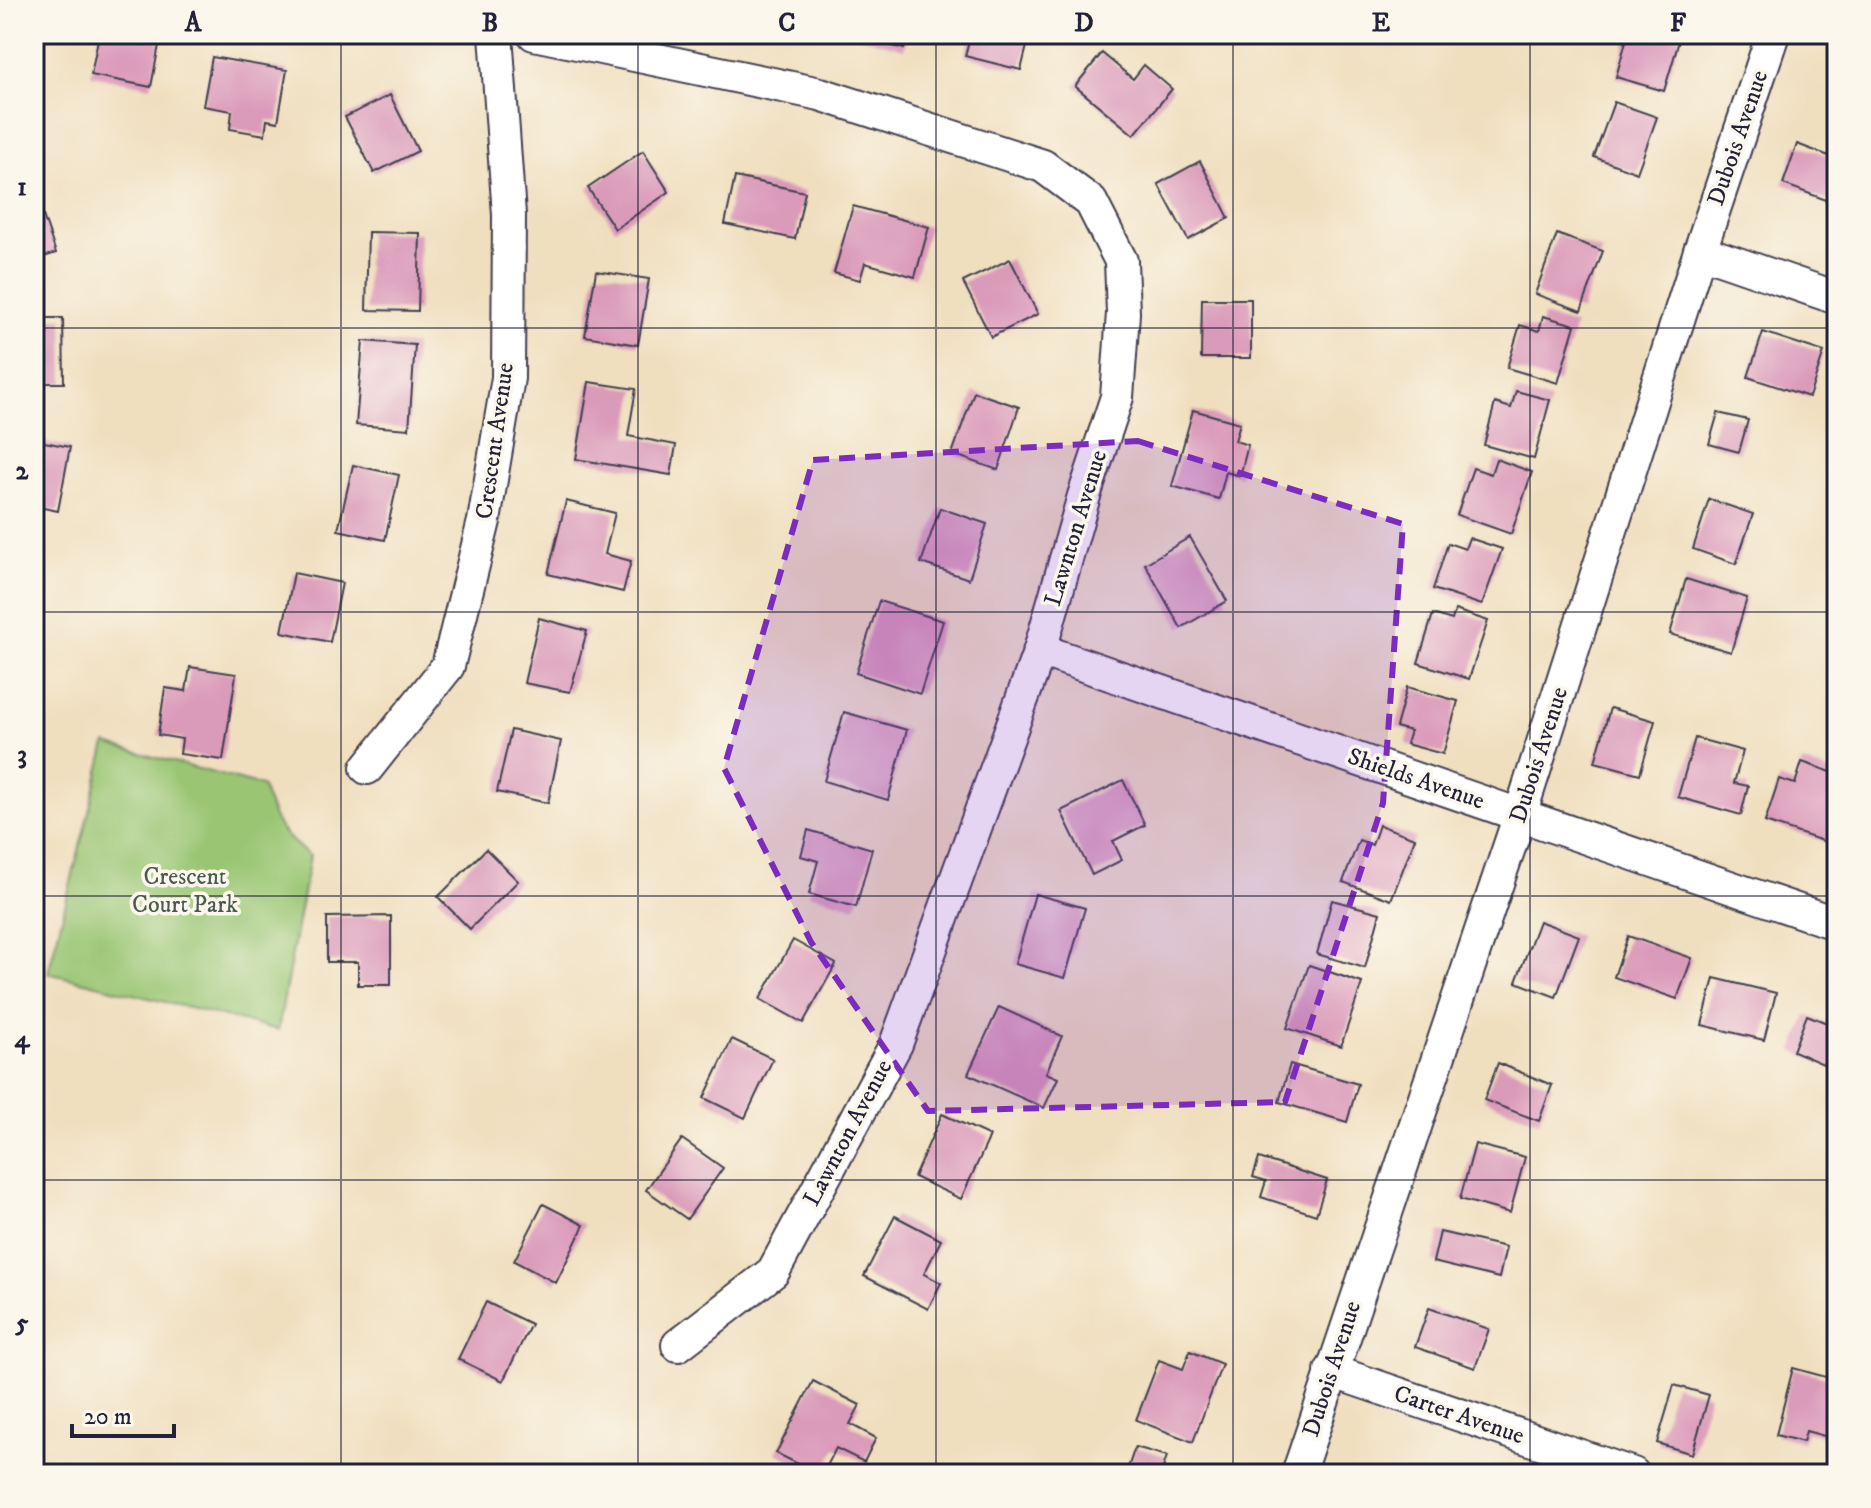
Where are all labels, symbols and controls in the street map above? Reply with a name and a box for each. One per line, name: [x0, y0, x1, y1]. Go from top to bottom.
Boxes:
text: A: [184, 7, 203, 40]
text: B: [482, 7, 498, 40]
text: C: [778, 7, 796, 40]
text: D: [1074, 7, 1094, 40]
text: E: [1372, 7, 1390, 40]
text: F: [1670, 7, 1687, 40]
street label: Dubois Avenue: [1701, 66, 1775, 210]
text: 1: [17, 171, 27, 204]
street label: Crescent Avenue: [469, 361, 521, 521]
street label: Lawnton Avenue: [1038, 446, 1114, 610]
text: 2: [16, 455, 30, 488]
street label: Dubois Avenue: [1503, 683, 1575, 827]
text: 3: [17, 739, 27, 772]
street label: Shields Avenue: [1344, 742, 1488, 816]
park label: Crescent Court Park: [132, 862, 238, 920]
text: 4: [15, 1023, 31, 1056]
street label: Lawnton Avenue: [797, 1055, 899, 1211]
street label: Dubois Avenue: [1296, 1297, 1368, 1441]
text: 5: [15, 1307, 29, 1340]
street label: Carter Avenue: [1390, 1379, 1528, 1451]
scale bar: [72, 1388, 174, 1438]
text: 20 m: [84, 1402, 132, 1432]

